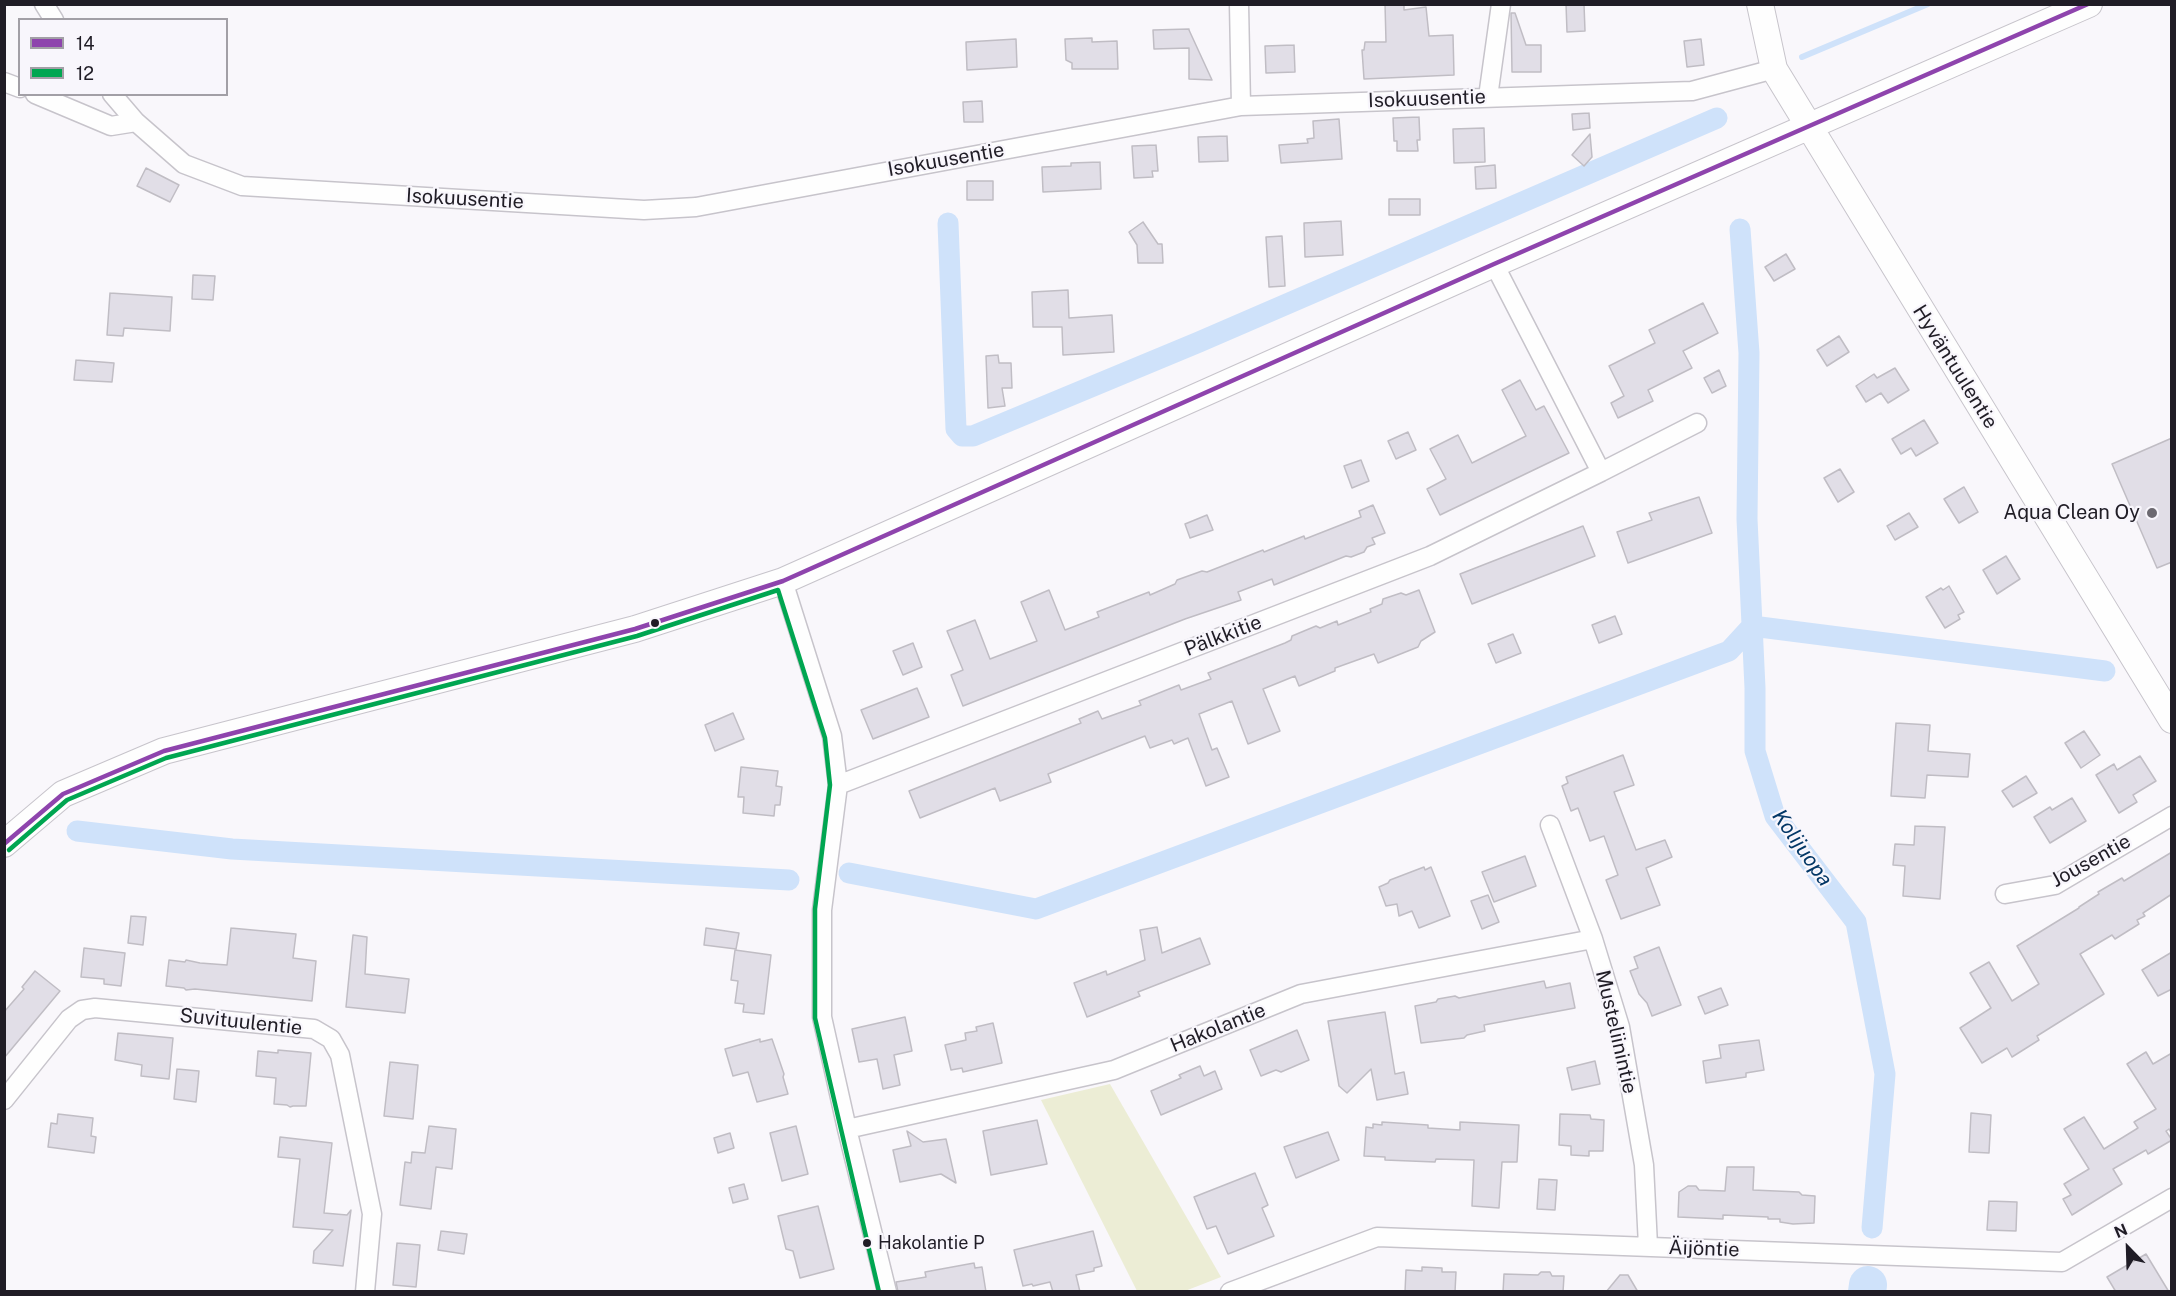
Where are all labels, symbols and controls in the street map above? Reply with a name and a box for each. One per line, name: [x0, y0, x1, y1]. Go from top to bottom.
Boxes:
legend: [18, 18, 228, 96]
text: 14: [76, 33, 95, 54]
text: 12: [76, 63, 94, 84]
street label: Isokuusentie: [1368, 85, 1486, 113]
street label: Isokuusentie: [886, 138, 1006, 182]
street label: Isokuusentie: [405, 184, 525, 214]
street label: Hyväntuulentie: [1907, 301, 2003, 433]
place label: Aqua Clean Oy: [2003, 501, 2140, 525]
marker: Aqua Clean Oy: [2145, 506, 2159, 520]
street label: Pälkkitie: [1181, 610, 1265, 662]
unlabelled marker: [649, 617, 661, 629]
water label: Kolijuopa: [1767, 805, 1837, 891]
street label: Jousentie: [2047, 829, 2135, 893]
street label: Musteliinintie: [1590, 968, 1642, 1096]
street label: Hakolantie: [1167, 998, 1269, 1058]
street label: Suvituulentie: [179, 1004, 303, 1040]
north arrow: [2098, 1218, 2158, 1278]
text: N: [2111, 1220, 2130, 1242]
place label: Hakolantie P: [878, 1232, 984, 1254]
street label: Äijöntie: [1668, 1236, 1740, 1262]
marker: Hakolantie P: [861, 1237, 873, 1249]

